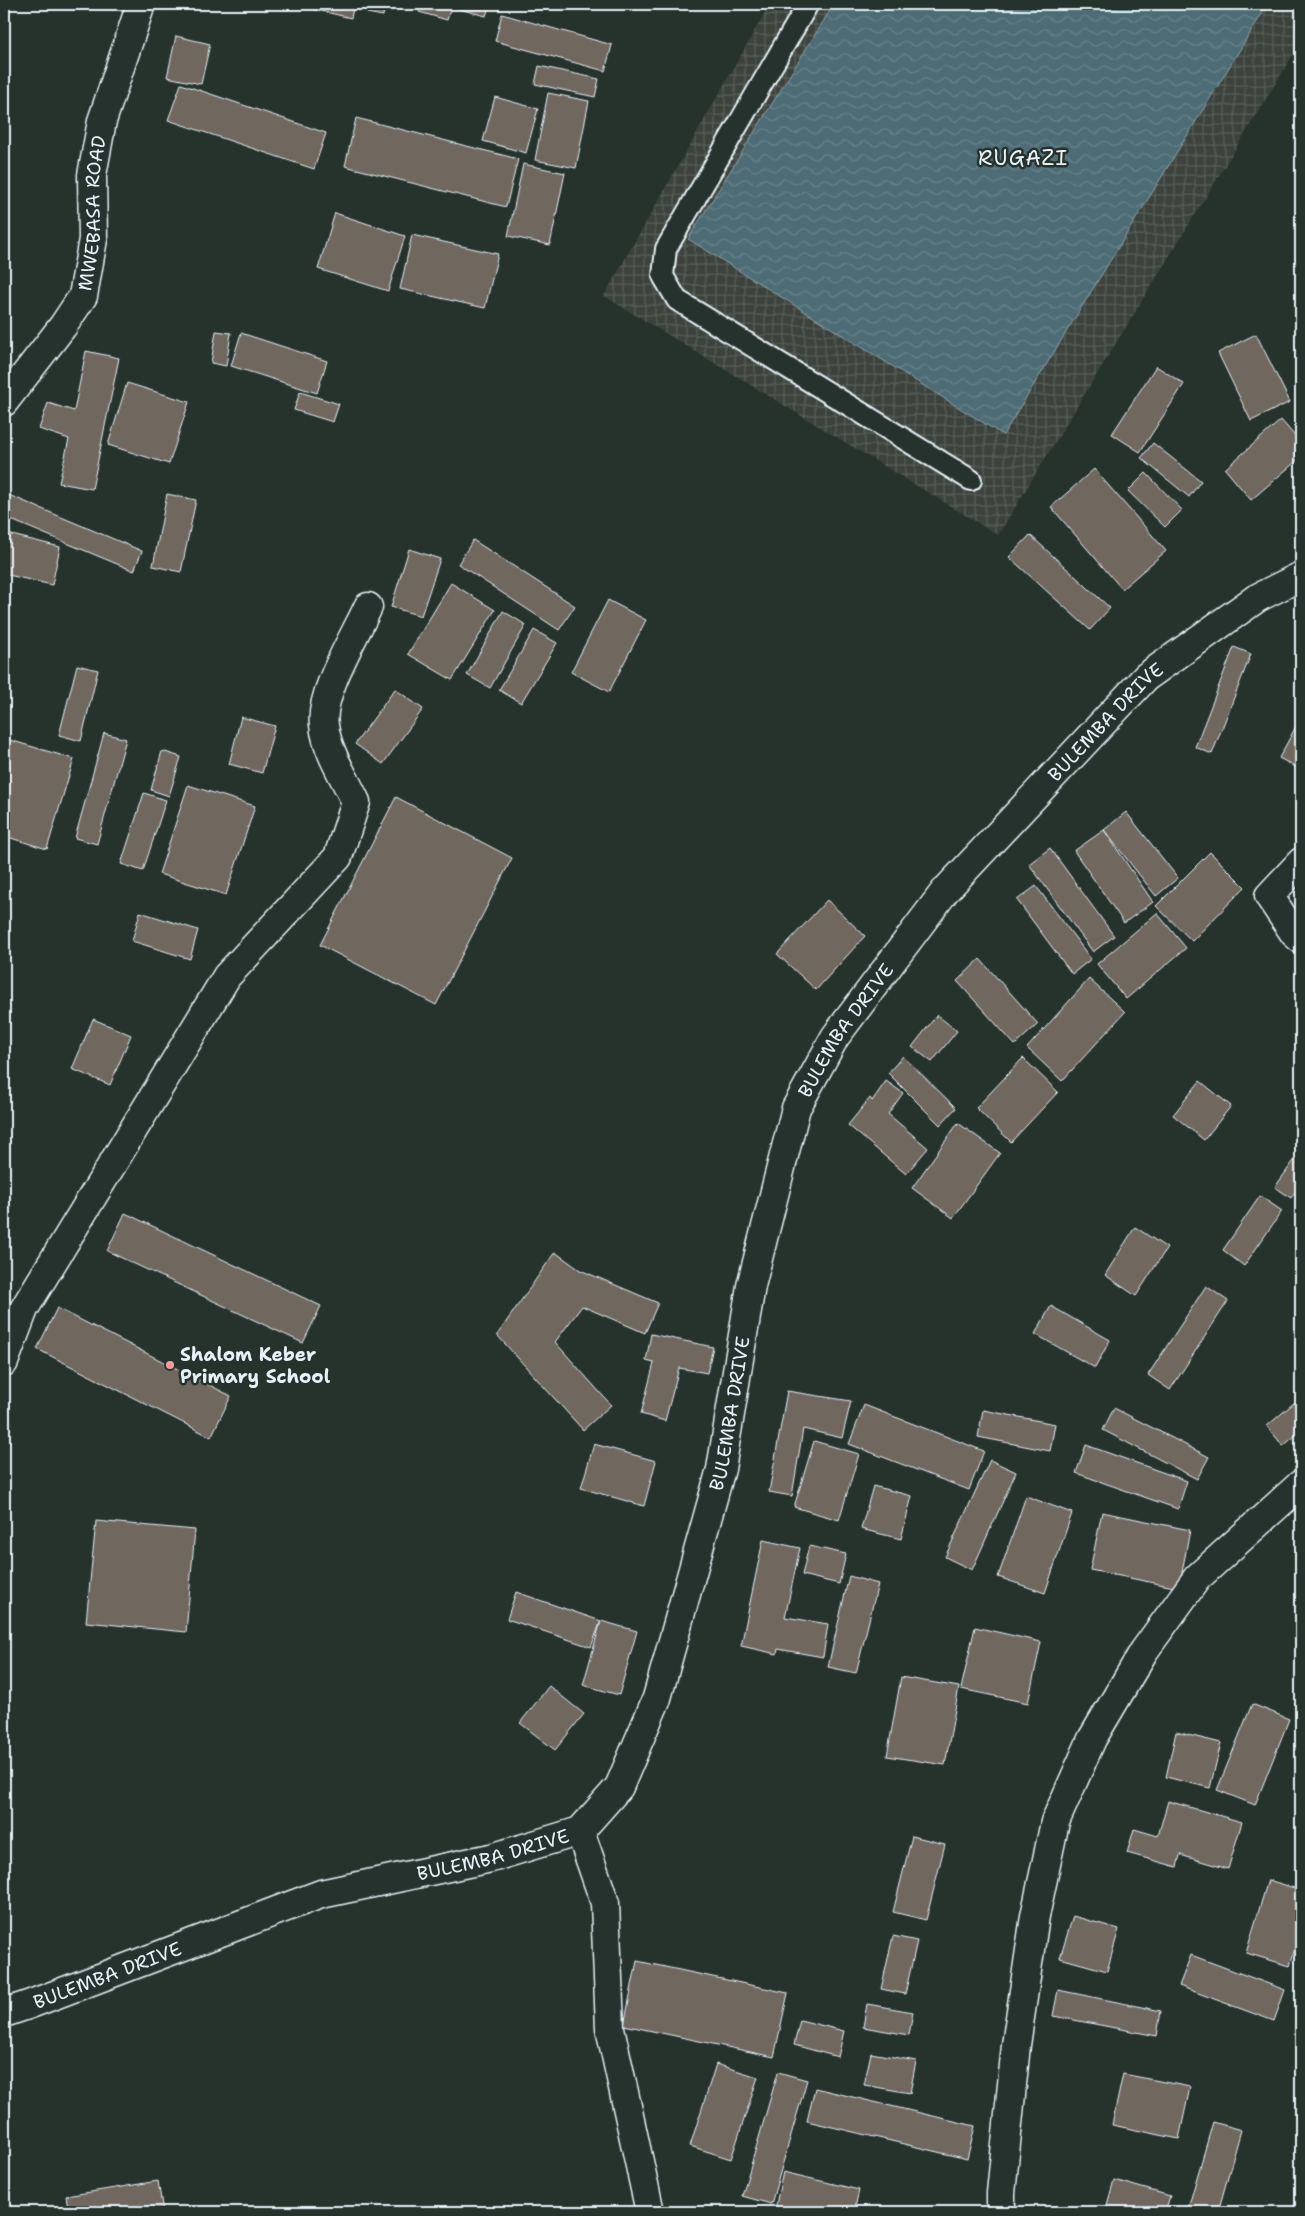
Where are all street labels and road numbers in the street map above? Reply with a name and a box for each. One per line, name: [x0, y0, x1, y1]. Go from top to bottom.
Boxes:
street label: MWEBASA ROAD: [72, 133, 112, 293]
street label: BULEMBA DRIVE: [1042, 656, 1168, 786]
street label: BULEMBA DRIVE: [792, 958, 899, 1102]
street label: BULEMBA DRIVE: [703, 1334, 755, 1493]
street label: BULEMBA DRIVE: [415, 1823, 572, 1886]
street label: BULEMBA DRIVE: [30, 1936, 185, 2014]

